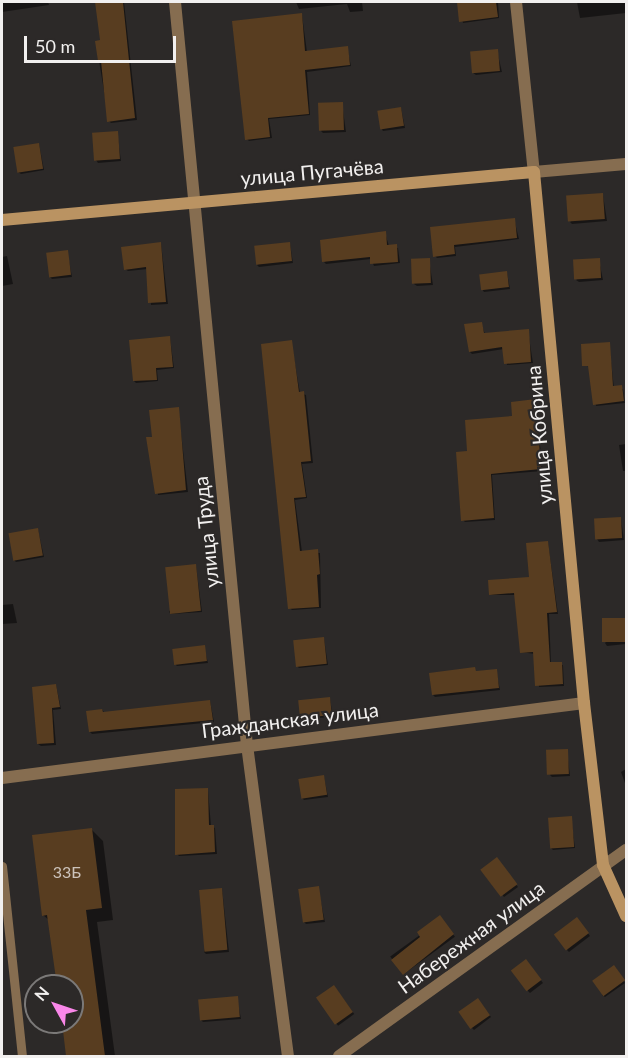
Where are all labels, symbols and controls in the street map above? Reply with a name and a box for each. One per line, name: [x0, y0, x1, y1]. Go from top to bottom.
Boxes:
scale bar: [27, 24, 178, 62]
text: 50 m: [35, 35, 75, 57]
street label: улица Пугачёва: [240, 154, 384, 190]
street label: улица Кобрина: [521, 365, 557, 505]
street label: улица Труда: [188, 475, 224, 589]
street label: Гражданская улица: [200, 697, 380, 743]
house number: 33Б: [53, 862, 81, 882]
street label: Набережная улица: [393, 876, 549, 998]
north arrow: [24, 974, 84, 1034]
text: N: [30, 983, 53, 1004]

